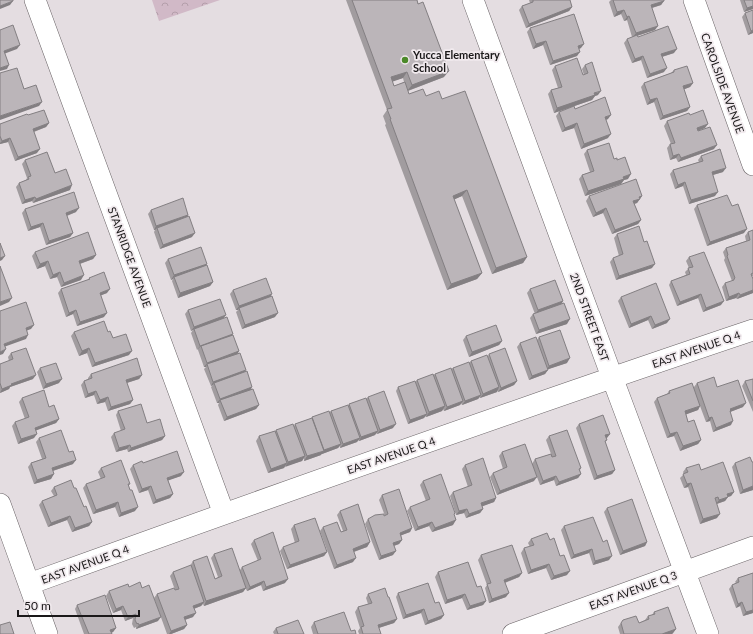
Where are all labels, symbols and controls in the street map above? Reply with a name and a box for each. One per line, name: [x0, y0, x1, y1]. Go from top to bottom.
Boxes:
street label: CAROLSIDE AVENUE: [699, 31, 747, 135]
place label: Yucca Elementary School: [412, 48, 500, 74]
marker: Yucca Elementary School: [400, 55, 410, 65]
street label: STANRIDGE AVENUE: [106, 205, 154, 309]
street label: 2ND STREET EAST: [568, 271, 612, 364]
street label: EAST AVENUE Q 4: [650, 328, 743, 370]
street label: EAST AVENUE Q 4: [345, 434, 438, 476]
street label: EAST AVENUE Q 4: [39, 542, 131, 586]
street label: EAST AVENUE Q 3: [587, 568, 679, 612]
scale bar: [18, 592, 139, 618]
text: 50 m: [24, 598, 51, 613]

